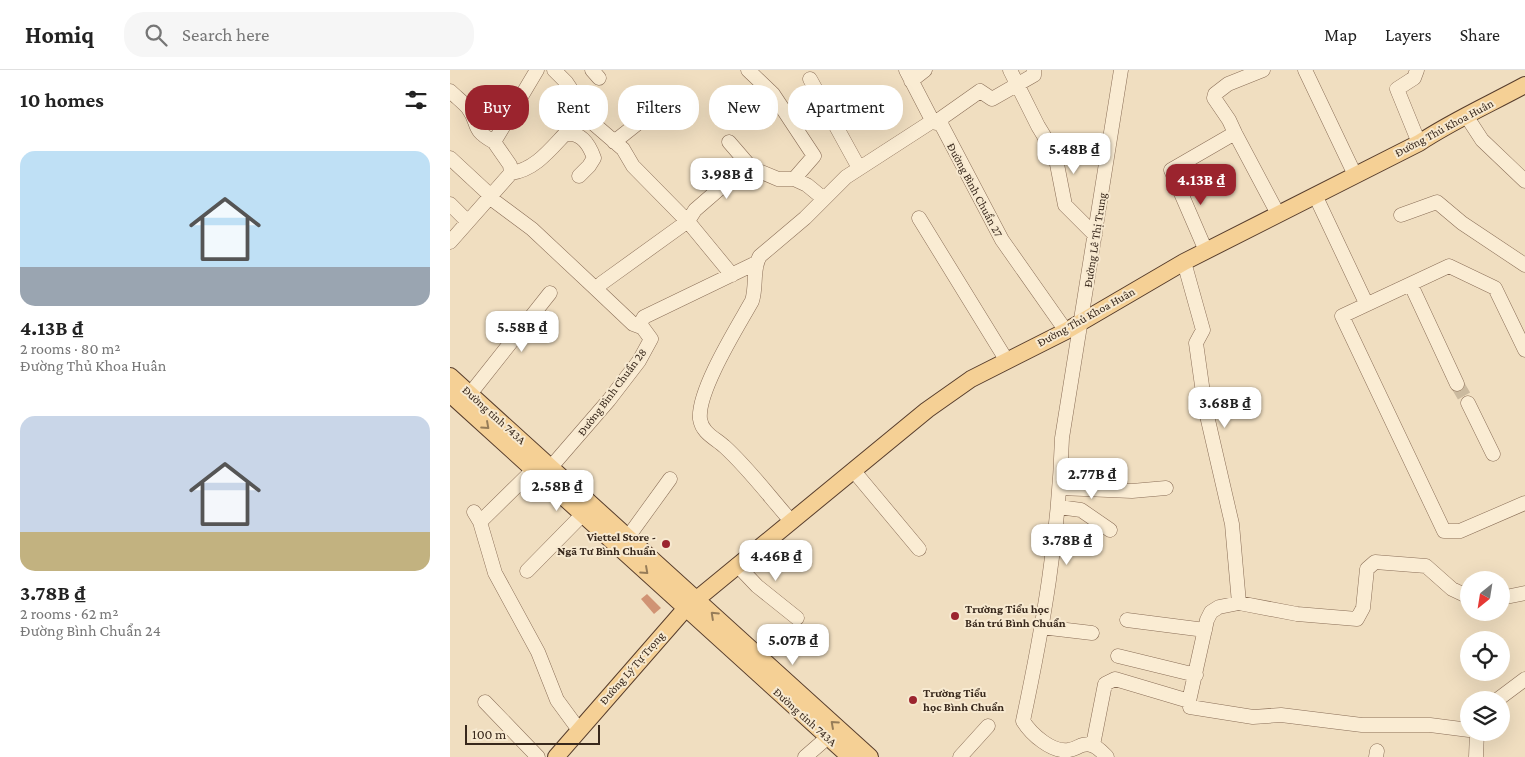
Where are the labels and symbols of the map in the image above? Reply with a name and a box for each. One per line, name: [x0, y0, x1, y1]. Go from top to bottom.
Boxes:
street label: Đường Thủ Khoa Huân: [1392, 96, 1496, 160]
pin: 5.48B ₫: [1028, 132, 1120, 175]
street label: Đường Bình Chuẩn 27: [944, 140, 1006, 240]
pin: 3.98B ₫: [681, 158, 773, 200]
pin: 4.13B ₫: [1155, 164, 1247, 206]
street label: Đường Lê Thị Trung: [1081, 191, 1109, 289]
street label: Đường Thủ Khoa Huân: [1035, 284, 1138, 350]
pin: 5.58B ₫: [476, 310, 568, 353]
street label: Đường Bình Chuẩn 28: [575, 345, 649, 439]
street label: Đường tỉnh 743A: [459, 383, 529, 447]
pin: 3.68B ₫: [1179, 386, 1271, 429]
one-way arrow: [481, 421, 490, 430]
pin: 2.77B ₫: [1046, 458, 1138, 500]
pin: 2.58B ₫: [511, 470, 603, 512]
pin: 3.78B ₫: [1021, 524, 1113, 566]
place label: Viettel Store - Ngã Tư Bình Chuẩn: [557, 530, 656, 558]
marker: Viettel Store - Ngã Tư Bình Chuẩn: [660, 538, 672, 550]
pin: 4.46B ₫: [730, 540, 822, 582]
one-way arrow: [640, 565, 649, 574]
north arrow: [1460, 571, 1510, 621]
place label: Trường Tiểu học Bán trú Bình Chuẩn: [965, 602, 1066, 630]
marker: Trường Tiểu học Bán trú Bình Chuẩn: [949, 610, 961, 622]
one-way arrow: [710, 612, 719, 621]
pin: 5.07B ₫: [747, 624, 839, 666]
street label: Đường Lý Tự Trọng: [597, 628, 668, 707]
street label: Đường tỉnh 743A: [770, 685, 840, 749]
place label: Trường Tiểu học Bình Chuẩn: [923, 686, 1004, 714]
marker: Trường Tiểu học Bình Chuẩn: [907, 694, 919, 706]
one-way arrow: [831, 721, 840, 730]
scale bar: [465, 722, 600, 745]

